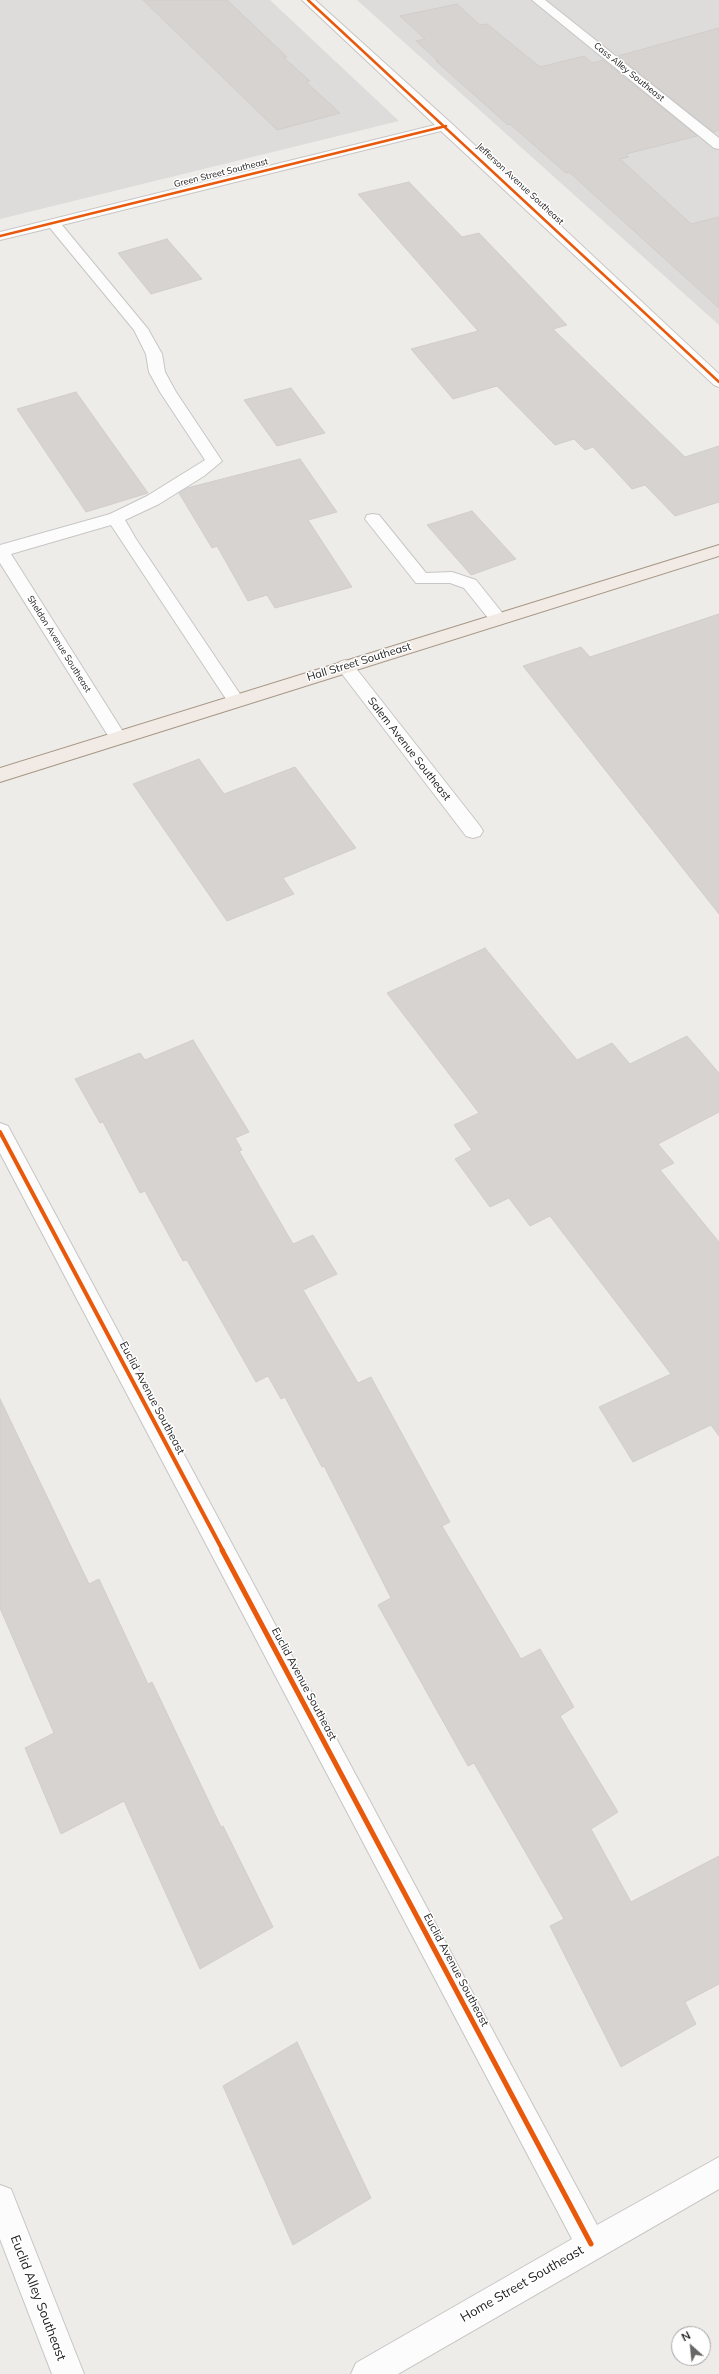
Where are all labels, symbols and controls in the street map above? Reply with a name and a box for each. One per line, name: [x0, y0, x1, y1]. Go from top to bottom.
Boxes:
street label: Cass Alley Southeast: [591, 40, 667, 104]
street label: Jefferson Avenue Southeast: [474, 141, 566, 227]
street label: Green Street Southeast: [173, 156, 269, 190]
street label: Sheldon Avenue Southeast: [25, 594, 93, 694]
street label: Hall Street Southeast: [305, 640, 413, 684]
street label: Salem Avenue Southeast: [365, 695, 453, 803]
street label: Euclid Avenue Southeast: [117, 1339, 187, 1457]
street label: Euclid Avenue Southeast: [269, 1625, 339, 1743]
street label: Euclid Avenue Southeast: [421, 1911, 491, 2029]
street label: Euclid Alley Southeast: [7, 2233, 69, 2363]
street label: Home Street Southeast: [458, 2242, 586, 2326]
north arrow: [671, 2326, 711, 2366]
text: N: [679, 2328, 693, 2344]

